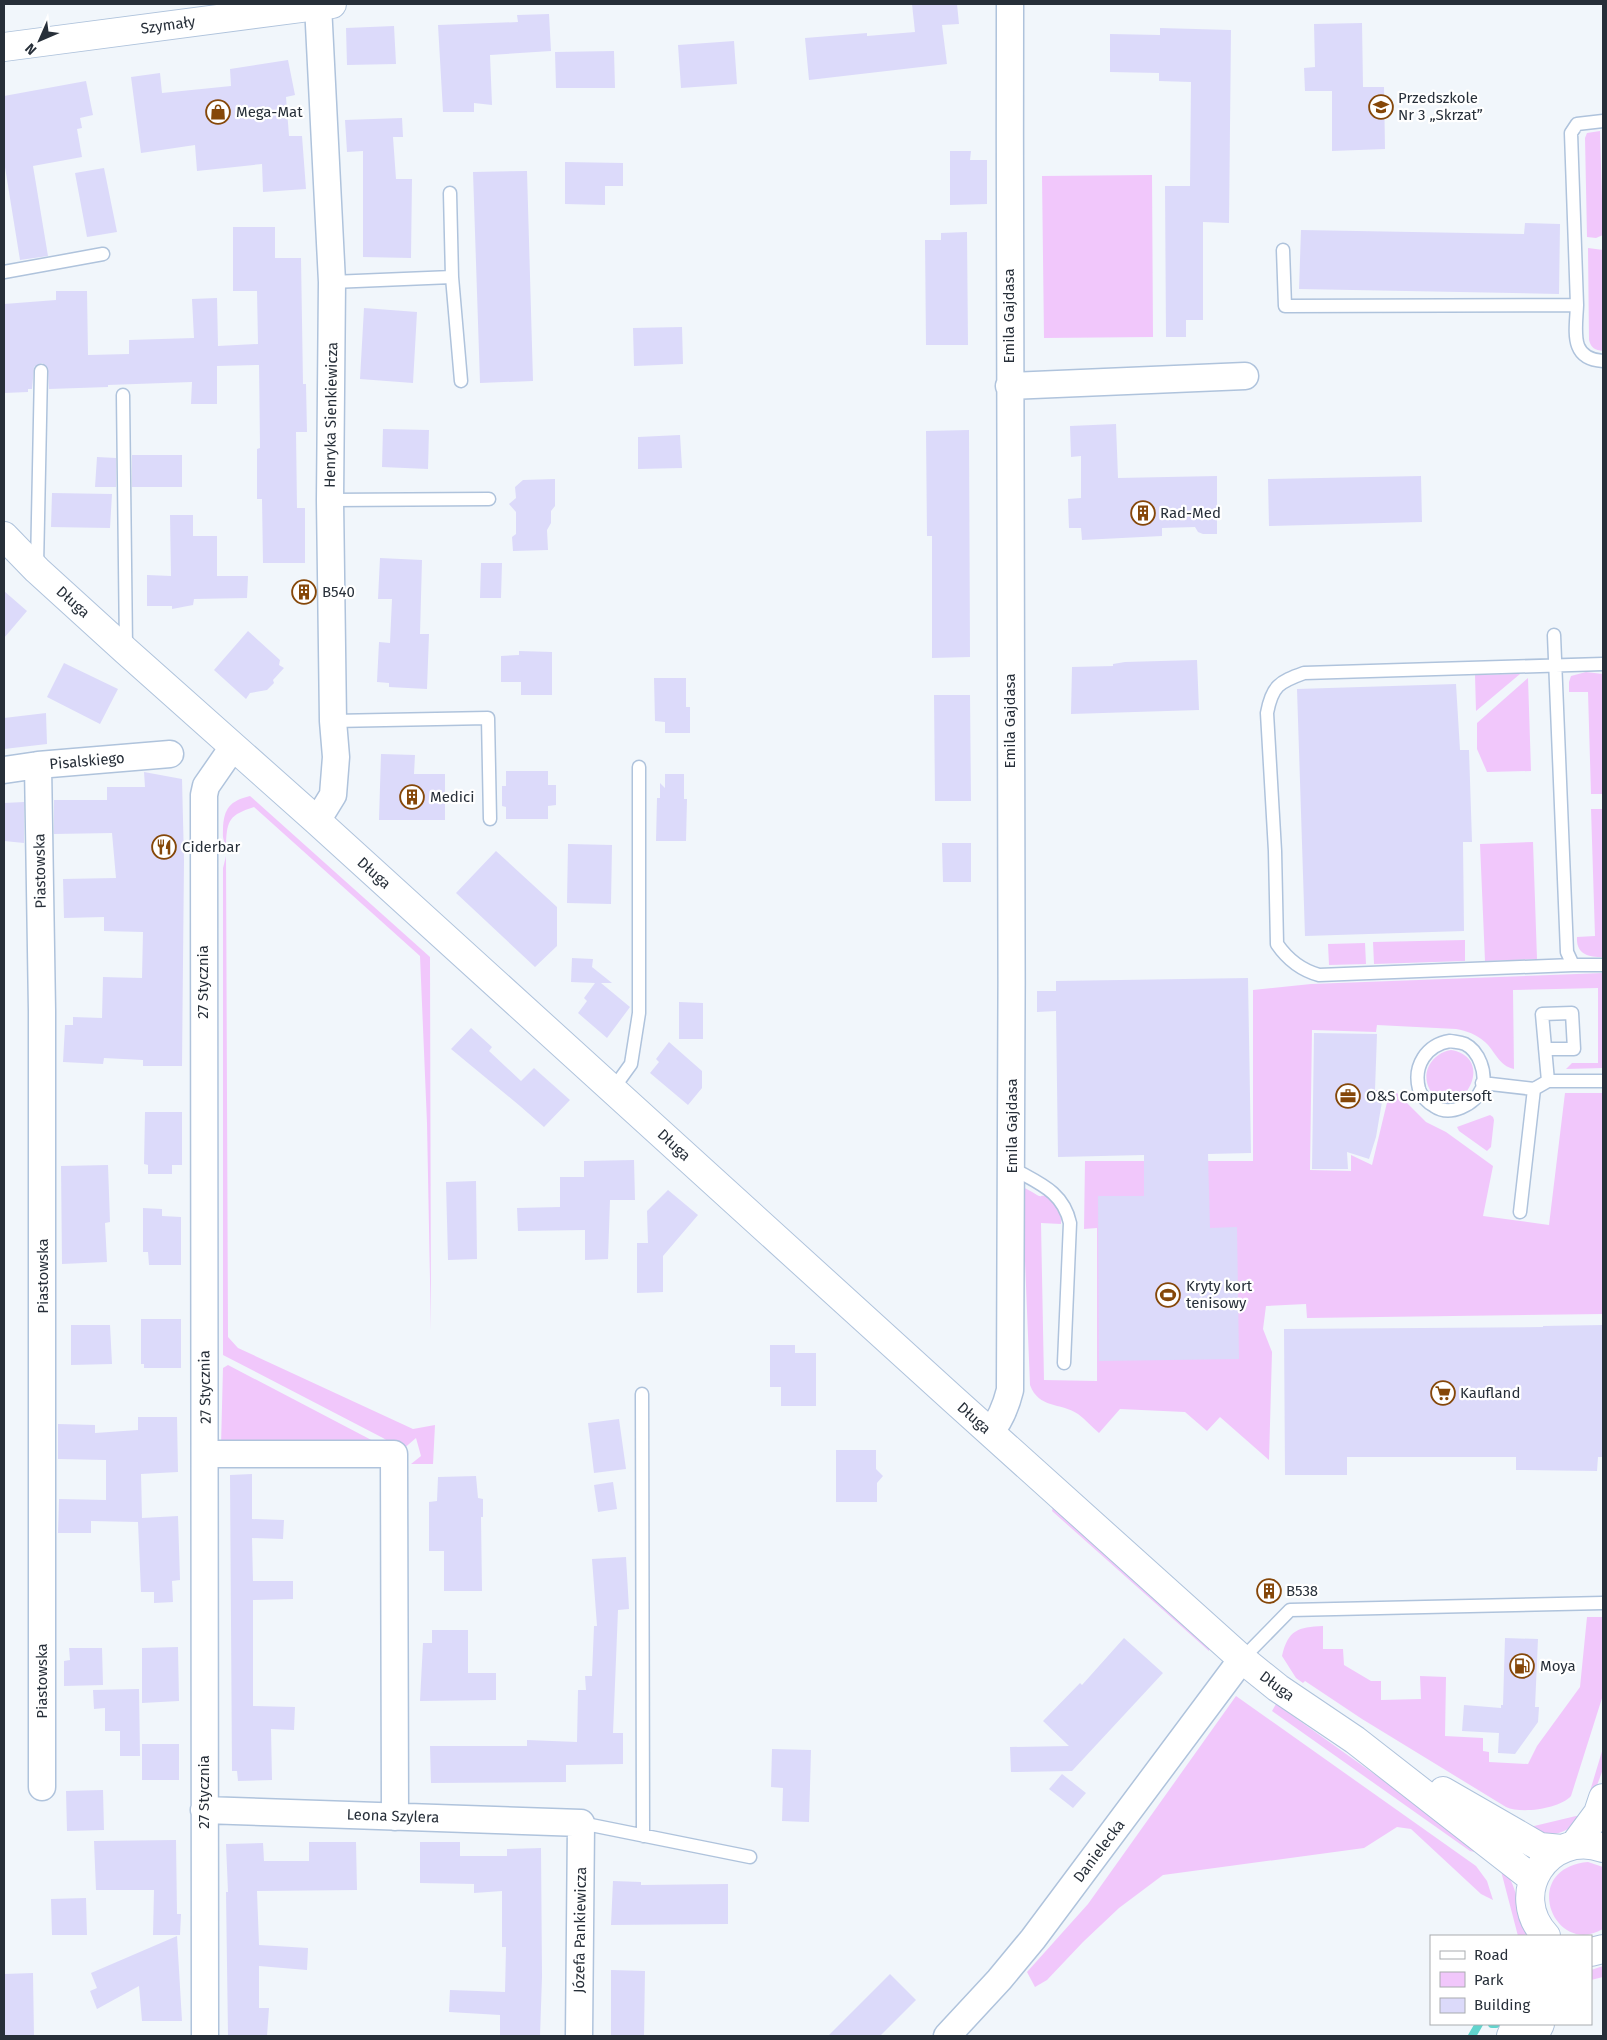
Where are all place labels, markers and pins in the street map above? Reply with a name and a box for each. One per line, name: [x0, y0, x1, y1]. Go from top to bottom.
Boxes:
place label: Przedszkole Nr 3 „Skrzat”: [1398, 89, 1483, 124]
school or university icon: Przedszkole Nr 3 „Skrzat”: [1368, 94, 1394, 120]
shop icon: Mega-Mat: [205, 99, 231, 125]
place label: Mega-Mat: [236, 103, 303, 121]
building icon: Rad-Med: [1130, 500, 1156, 526]
place label: Rad-Med: [1160, 504, 1221, 522]
building icon: B540: [291, 579, 317, 605]
place label: B540: [322, 583, 355, 601]
building icon: Medici: [399, 784, 425, 810]
place label: Medici: [430, 788, 474, 806]
restaurant icon: Ciderbar: [151, 834, 177, 860]
place label: Ciderbar: [182, 838, 240, 856]
office icon: O&S Computersoft: [1335, 1083, 1361, 1109]
place label: O&S Computersoft: [1366, 1087, 1493, 1105]
place label: Kryty kort tenisowy: [1186, 1277, 1253, 1312]
sports icon: Kryty kort tenisowy: [1155, 1282, 1181, 1308]
supermarket icon: Kaufland: [1430, 1380, 1456, 1406]
place label: Kaufland: [1460, 1384, 1520, 1402]
building icon: B538: [1256, 1578, 1282, 1604]
place label: B538: [1286, 1582, 1318, 1600]
fuel station icon: Moya: [1509, 1653, 1535, 1679]
place label: Moya: [1540, 1657, 1576, 1675]

